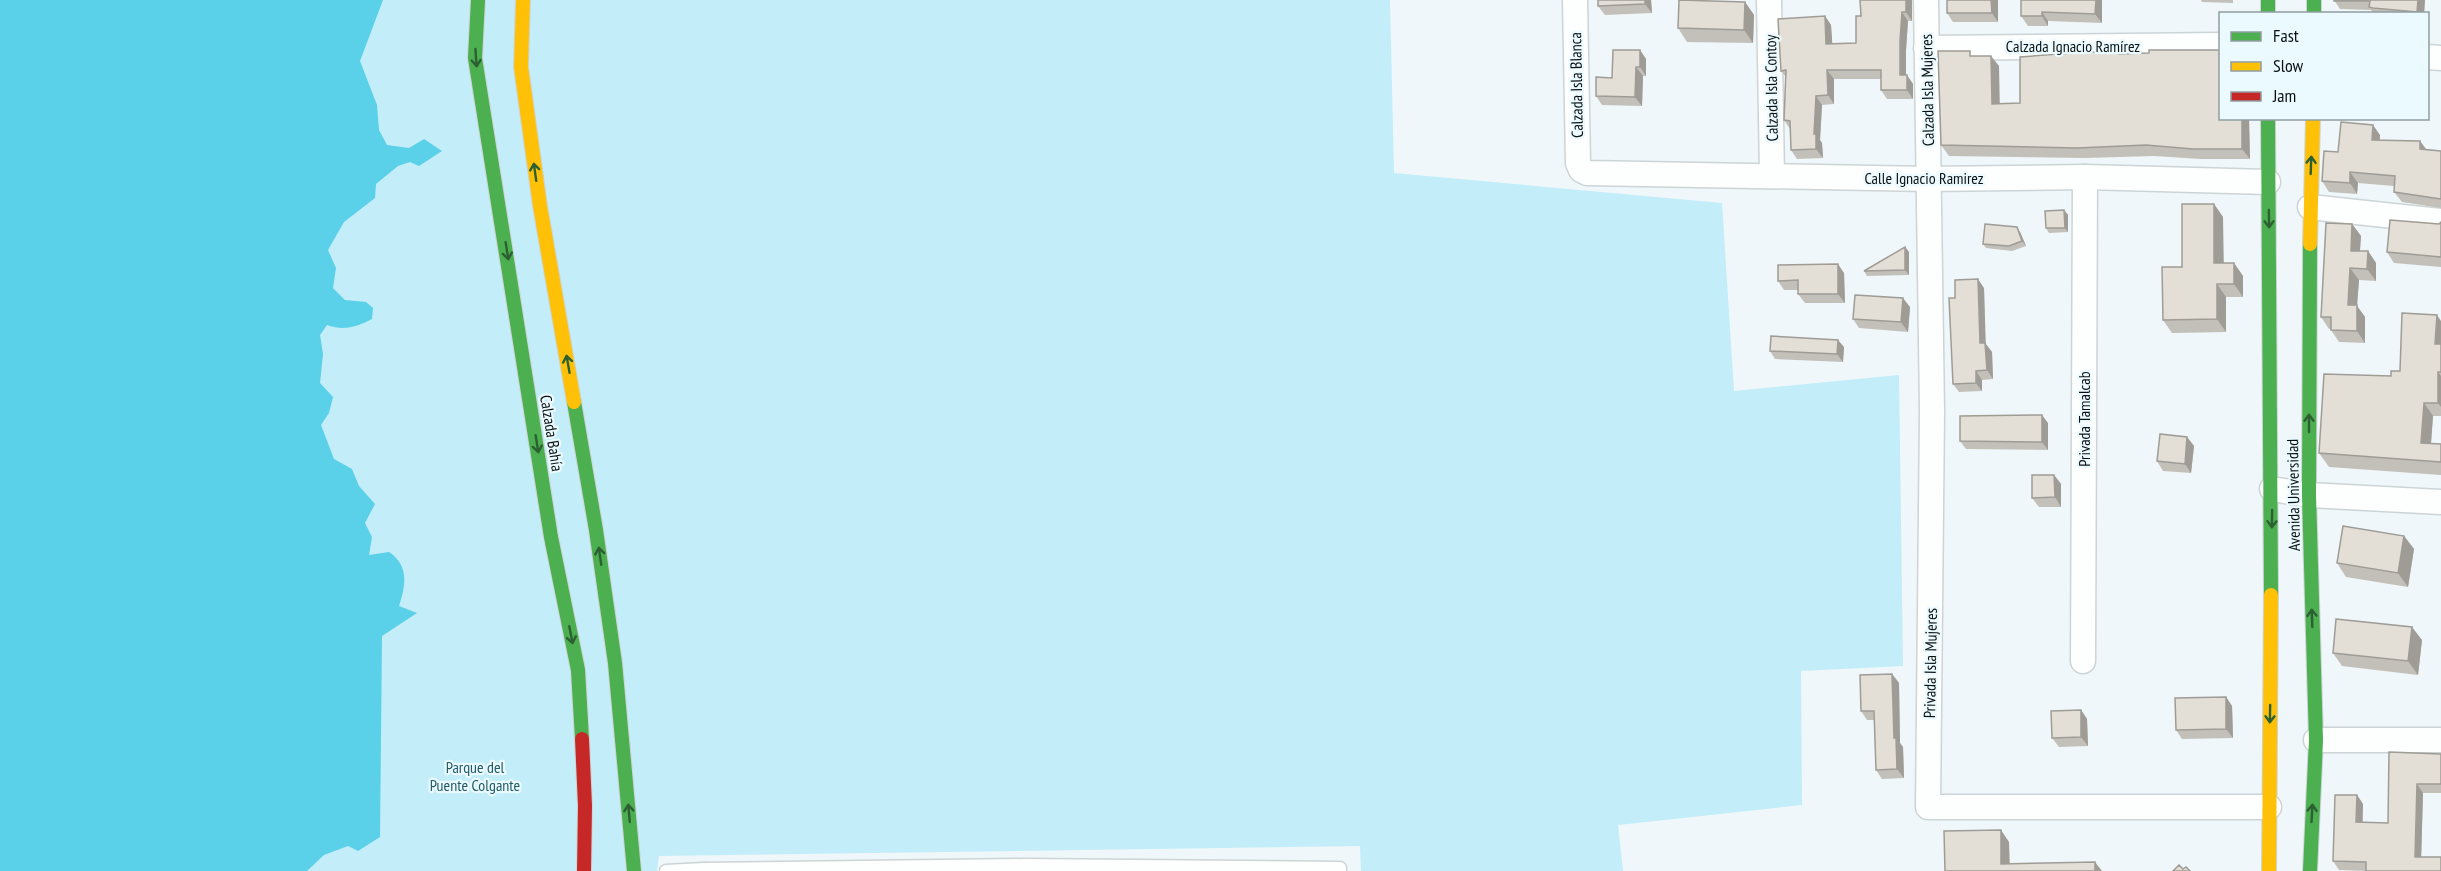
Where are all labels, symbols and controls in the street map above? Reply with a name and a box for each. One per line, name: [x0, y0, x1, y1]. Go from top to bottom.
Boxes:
legend: [2219, 12, 2429, 120]
text: Fast: [2273, 24, 2299, 47]
street label: Calzada Isla Blanca: [1565, 32, 1587, 138]
street label: Calzada Isla Mujeres: [1916, 34, 1938, 146]
street label: Calzada Isla Contoy: [1760, 35, 1782, 141]
street label: Calzada Ignacio Ramírez: [2006, 36, 2140, 56]
one-way arrow: [471, 48, 482, 68]
text: Slow: [2273, 54, 2304, 77]
text: Jam: [2272, 84, 2296, 107]
one-way arrow: [2305, 155, 2317, 175]
one-way arrow: [530, 162, 541, 182]
street label: Calle Ignacio Ramirez: [1864, 168, 1984, 188]
one-way arrow: [2263, 208, 2274, 228]
one-way arrow: [501, 240, 512, 260]
one-way arrow: [562, 355, 573, 375]
street label: Privada Tamalcab: [2074, 371, 2094, 467]
street label: Calzada Bahía: [536, 393, 568, 473]
one-way arrow: [2303, 413, 2315, 433]
one-way arrow: [531, 433, 542, 453]
street label: Avenida Universidad: [2282, 439, 2304, 551]
one-way arrow: [2266, 508, 2278, 528]
one-way arrow: [595, 547, 606, 567]
street label: Privada Isla Mujeres: [1919, 608, 1941, 718]
one-way arrow: [2307, 608, 2318, 628]
one-way arrow: [566, 625, 577, 645]
one-way arrow: [2264, 703, 2276, 723]
park label: Parque del Puente Colgante: [430, 757, 520, 795]
one-way arrow: [623, 803, 634, 823]
one-way arrow: [2307, 803, 2318, 823]

